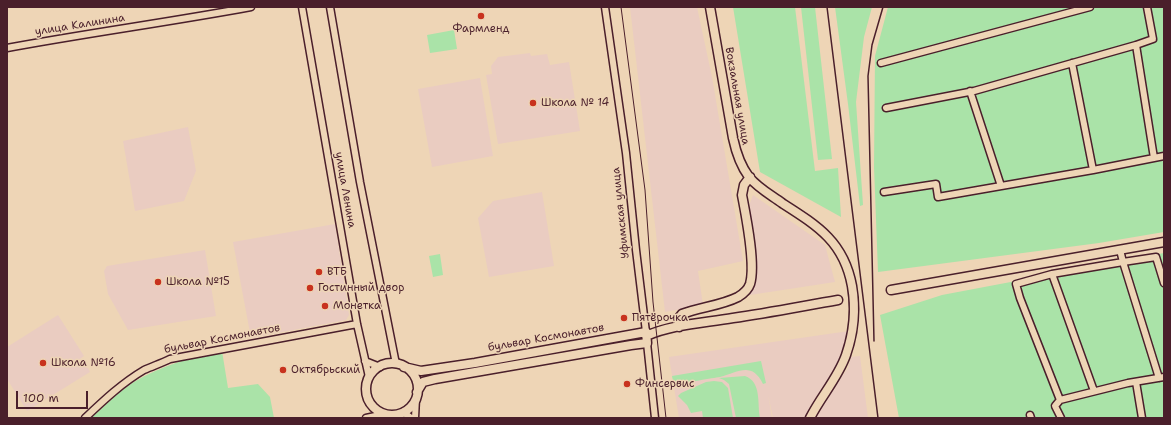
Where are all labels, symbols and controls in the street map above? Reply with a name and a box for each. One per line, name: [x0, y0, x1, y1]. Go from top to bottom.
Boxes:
street label: улица Калинина: [34, 11, 126, 39]
marker: Фармленд: [476, 11, 486, 21]
place label: Фармленд: [453, 22, 509, 36]
street label: Вокзальная улица: [722, 46, 752, 146]
place label: Школа № 14: [541, 96, 609, 110]
marker: Школа № 14: [528, 98, 538, 108]
street label: улица Ленина: [332, 151, 358, 229]
street label: Уфимская улица: [610, 167, 632, 259]
place label: ВТБ: [327, 265, 347, 279]
marker: ВТБ: [314, 267, 324, 277]
place label: Школа №15: [166, 275, 230, 289]
marker: Школа №15: [153, 277, 163, 287]
place label: Гостинный двор: [318, 281, 404, 295]
marker: Гостинный двор: [305, 283, 315, 293]
place label: Монетка: [333, 299, 381, 313]
marker: Монетка: [320, 301, 330, 311]
place label: Пятёрочка: [632, 311, 688, 325]
marker: Пятёрочка: [619, 313, 629, 323]
street label: бульвар Космонавтов: [163, 321, 281, 357]
street label: бульвар Космонавтов: [487, 321, 605, 355]
place label: Школа №16: [51, 356, 116, 370]
marker: Школа №16: [38, 358, 48, 368]
place label: Октябрьский: [291, 363, 360, 377]
marker: Октябрьский: [278, 365, 288, 375]
place label: Финсервис: [635, 377, 694, 391]
marker: Финсервис: [622, 379, 632, 389]
scale bar: [18, 383, 90, 409]
text: 100 m: [23, 390, 59, 406]

